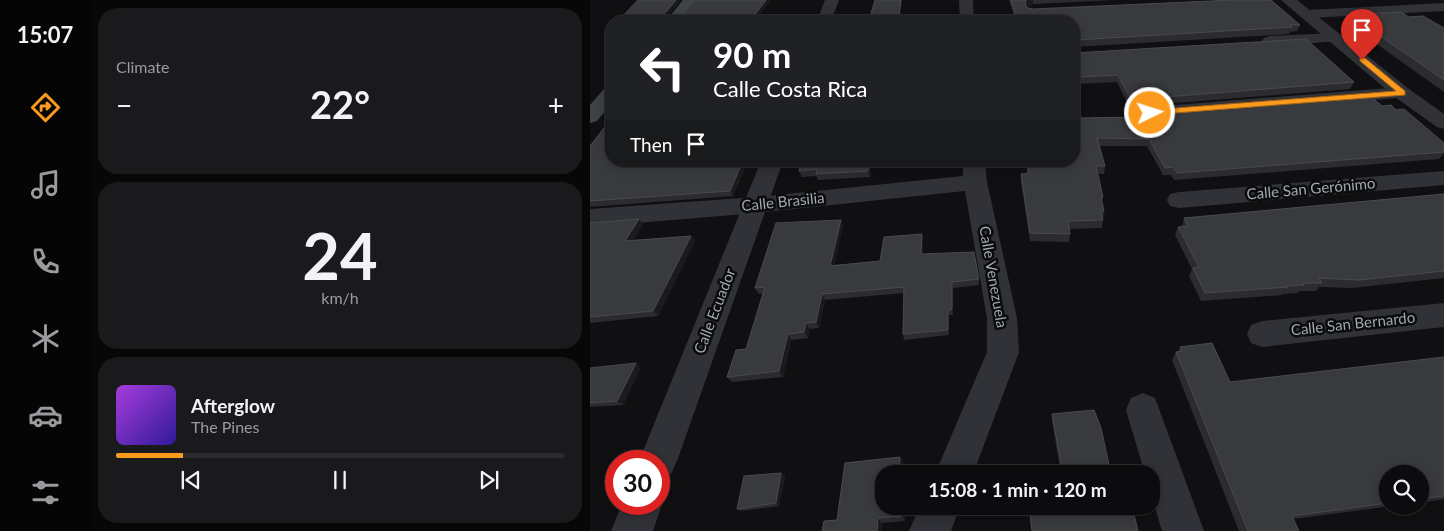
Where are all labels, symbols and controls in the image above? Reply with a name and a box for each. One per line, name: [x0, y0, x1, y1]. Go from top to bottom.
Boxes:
pin: [1341, 9, 1383, 60]
icon: arrive: [1348, 16, 1376, 44]
text: 15:07: [17, 21, 73, 48]
text: 90 m: [713, 33, 791, 75]
icon: left: [630, 35, 695, 100]
text: Climate: [116, 57, 169, 76]
text: Calle Costa Rica: [713, 75, 868, 102]
text: 22°: [310, 81, 370, 127]
position arrow: [1123, 86, 1175, 138]
text: −: [116, 88, 132, 122]
text: +: [548, 88, 564, 122]
icon: directions: [28, 90, 63, 125]
icon: arrive: [682, 130, 710, 158]
text: Then: [630, 133, 672, 156]
icon: music: [28, 167, 63, 202]
street label: Calle San Gerónimo: [1246, 173, 1376, 203]
street label: Calle Brasilia: [741, 188, 825, 214]
text: 24: [302, 216, 378, 294]
street label: Calle Venezuela: [976, 225, 1012, 329]
icon: phone: [28, 244, 63, 279]
street label: Calle Ecuador: [690, 265, 739, 356]
text: km/h: [321, 288, 359, 307]
street label: Calle San Bernardo: [1290, 308, 1416, 338]
icon: climate: [28, 321, 63, 356]
text: Afterglow: [191, 394, 275, 417]
icon: car: [28, 398, 63, 433]
text: The Pines: [191, 417, 260, 436]
speed limit sign: 30: [605, 450, 670, 515]
map controls: [1379, 465, 1429, 515]
button: search: [1379, 465, 1429, 515]
icon: previous: [177, 466, 205, 494]
icon: pause: [326, 466, 354, 494]
icon: next: [475, 466, 503, 494]
icon: filters: [28, 475, 63, 510]
text: 15:08 · 1 min · 120 m: [928, 478, 1107, 501]

